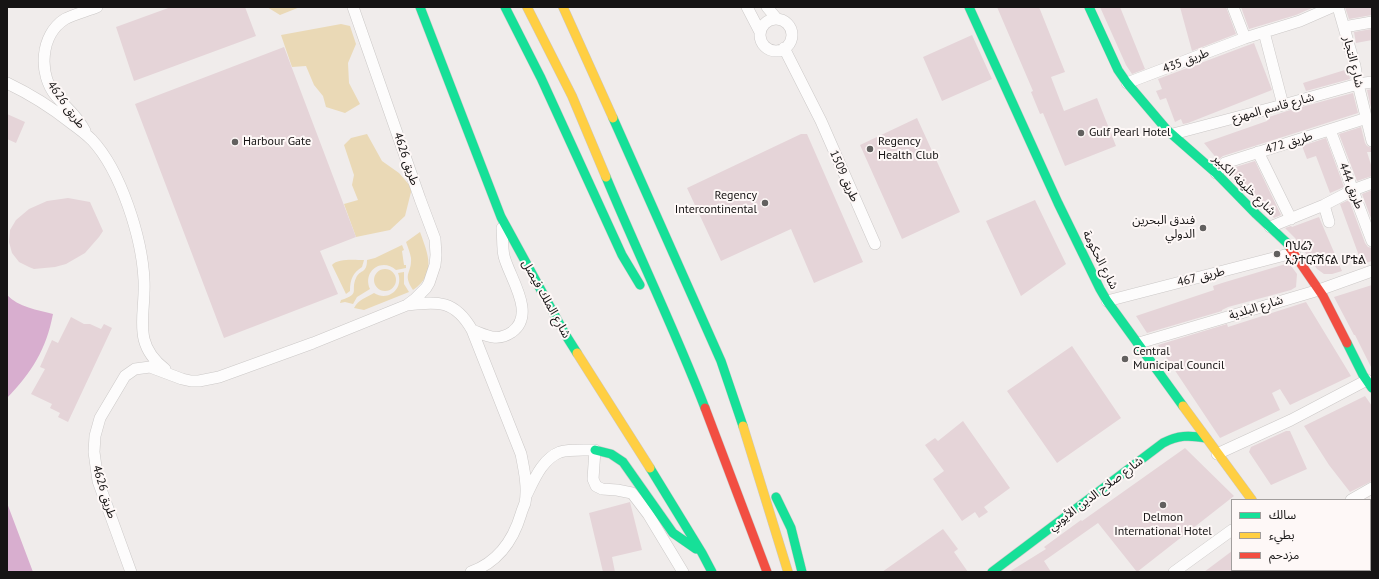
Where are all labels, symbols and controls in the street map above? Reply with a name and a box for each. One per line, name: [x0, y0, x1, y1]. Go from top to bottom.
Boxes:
street label: شارع التجار: [1340, 35, 1366, 89]
street label: طريق 435: [1161, 46, 1211, 76]
street label: طريق 4626: [44, 78, 88, 132]
street label: شارع قاسم المهزع: [1230, 90, 1316, 126]
place label: Gulf Pearl Hotel: [1089, 126, 1170, 140]
marker: Gulf Pearl Hotel: [1076, 128, 1086, 138]
street label: طريق 472: [1264, 129, 1314, 157]
street label: طريق 4626: [390, 131, 422, 187]
place label: Harbour Gate: [243, 135, 311, 149]
place label: Regency Health Club: [878, 135, 939, 163]
marker: Harbour Gate: [230, 137, 240, 147]
marker: Regency Health Club: [865, 144, 875, 154]
street label: طريق 1509: [826, 148, 862, 204]
street label: شارع خليفة الكبير: [1209, 151, 1279, 219]
street label: طريق 444: [1336, 161, 1366, 211]
place label: Regency Intercontinental: [675, 189, 757, 217]
marker: Regency Intercontinental: [760, 198, 770, 208]
place label: فندق البحرين الدولي: [1132, 214, 1195, 242]
marker: فندق البحرين الدولي: [1198, 223, 1208, 233]
street label: شارع الحكومة: [1079, 228, 1121, 292]
place label: ባህሬን ኢንተርናሽናል ሆቴል: [1285, 240, 1366, 268]
marker: ባህሬን ኢንተርናሽናል ሆቴል: [1272, 249, 1282, 259]
street label: شارع الملك فيصل: [519, 257, 573, 341]
street label: طريق 467: [1176, 264, 1226, 290]
street label: شارع البلدية: [1227, 293, 1285, 323]
place label: Central Municipal Council: [1133, 345, 1225, 373]
marker: Central Municipal Council: [1120, 354, 1130, 364]
street label: شارع صلاح الدين الأيوبي: [1046, 454, 1146, 534]
street label: طريق 4626: [89, 464, 119, 520]
legend: [1231, 499, 1371, 571]
marker: Delmon International Hotel: [1158, 500, 1168, 510]
text: سالك: [1269, 507, 1296, 522]
place label: Delmon International Hotel: [1114, 511, 1212, 539]
text: بطيء: [1269, 527, 1295, 542]
text: مزدحم: [1269, 547, 1299, 562]

